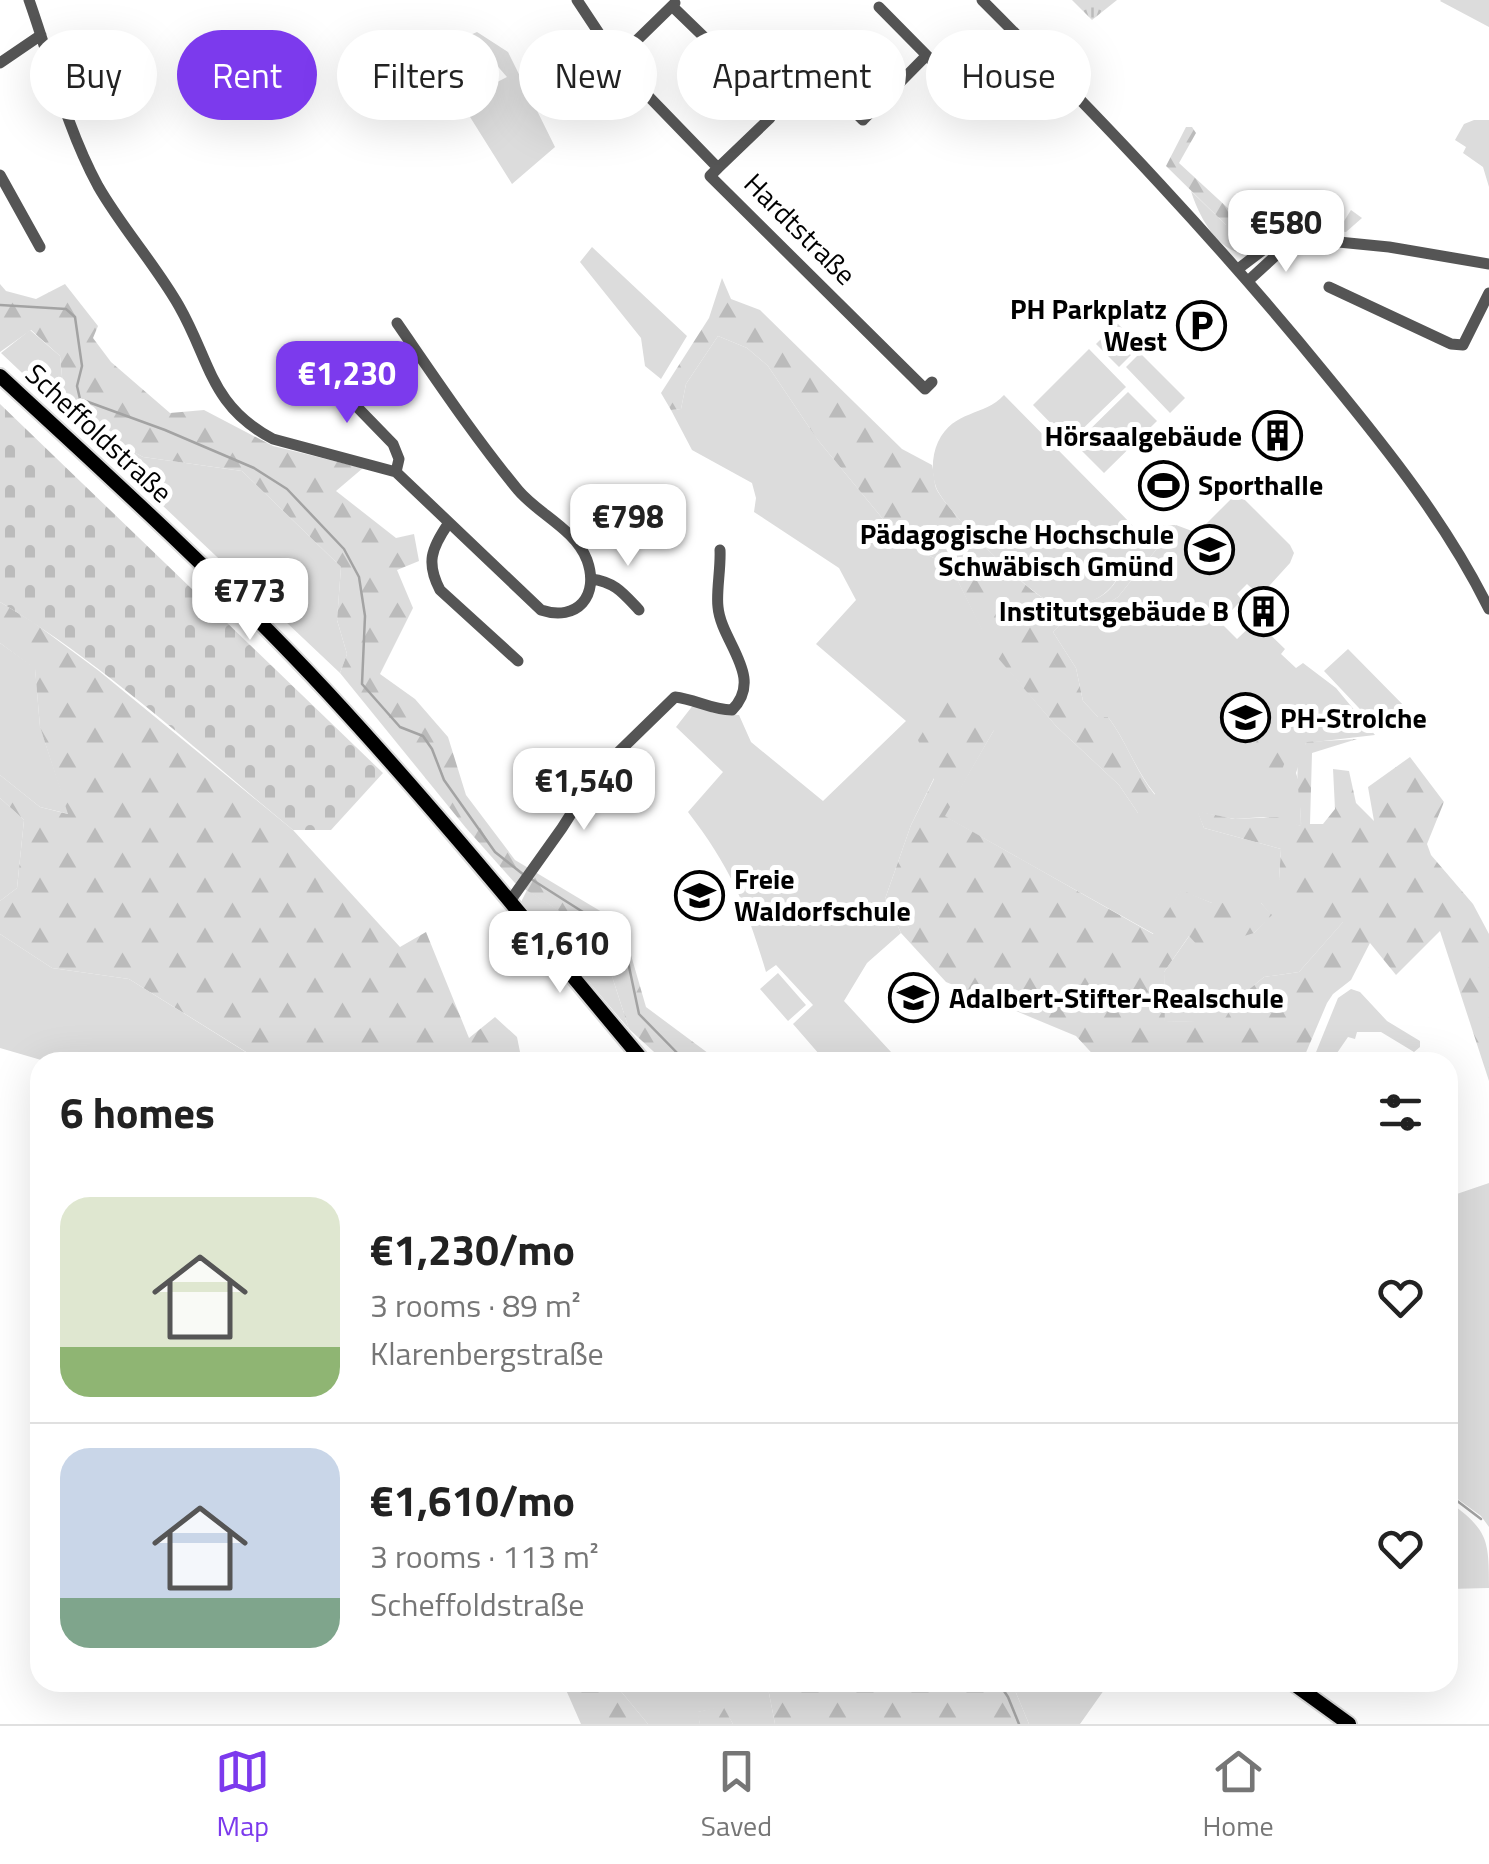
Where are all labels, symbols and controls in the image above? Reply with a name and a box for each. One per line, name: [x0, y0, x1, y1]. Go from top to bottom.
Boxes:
chip: Buy: [30, 30, 157, 120]
chip: Rent: [177, 30, 317, 120]
chip: Filters: [337, 30, 499, 120]
chip: New: [519, 30, 657, 120]
chip: Apartment: [677, 30, 906, 120]
chip: House: [926, 30, 1091, 120]
street label: Hardtstraße: [734, 163, 866, 295]
pin: €580: [1227, 190, 1345, 275]
text: €580: [1250, 198, 1322, 246]
place label: PH Parkplatz West: [1010, 287, 1167, 362]
parking icon: PH Parkplatz West: [1176, 299, 1228, 351]
pin: €1,230: [266, 341, 428, 426]
text: €1,230: [298, 349, 396, 397]
street label: Scheffoldstraße: [16, 353, 183, 512]
building icon: Hörsaalgebäude: [1251, 410, 1303, 462]
place label: Hörsaalgebäude: [1045, 414, 1242, 457]
sports icon: Sporthalle: [1137, 459, 1189, 511]
place label: Sporthalle: [1198, 463, 1323, 506]
pin: €798: [569, 484, 687, 569]
text: €798: [592, 492, 664, 540]
place label: Pädagogische Hochschule Schwäbisch Gmünd: [860, 512, 1174, 587]
school or university icon: Pädagogische Hochschule Schwäbisch Gmünd: [1183, 524, 1235, 576]
pin: €773: [191, 558, 309, 643]
text: €773: [214, 566, 286, 614]
building icon: Institutsgebäude B: [1238, 585, 1290, 637]
place label: Institutsgebäude B: [999, 589, 1229, 632]
school or university icon: PH-Strolche: [1219, 692, 1271, 744]
place label: PH-Strolche: [1280, 696, 1427, 739]
pin: €1,540: [503, 748, 665, 833]
text: €1,540: [535, 756, 633, 804]
place label: Freie Waldorfschule: [734, 857, 911, 932]
school or university icon: Freie Waldorfschule: [673, 869, 725, 921]
pin: €1,610: [479, 911, 641, 996]
text: €1,610: [511, 919, 609, 967]
school or university icon: Adalbert-Stifter-Realschule: [888, 972, 940, 1024]
place label: Adalbert-Stifter-Realschule: [949, 976, 1284, 1019]
text: 6 homes: [60, 1080, 215, 1144]
icon: filters: [1373, 1085, 1428, 1140]
text: €1,230/mo: [370, 1217, 575, 1281]
icon: home: [140, 1237, 260, 1357]
icon: heart: [1373, 1270, 1428, 1325]
text: 3 rooms · 89 m²: [370, 1281, 581, 1329]
text: Klarenbergstraße: [370, 1329, 604, 1377]
text: €1,610/mo: [370, 1468, 575, 1532]
icon: home: [140, 1488, 260, 1608]
icon: heart: [1373, 1521, 1428, 1576]
text: 3 rooms · 113 m²: [370, 1532, 599, 1580]
text: Scheffoldstraße: [370, 1580, 585, 1628]
tab: Map: [215, 1744, 270, 1847]
tab: Saved: [701, 1744, 772, 1847]
tab: Home: [1203, 1744, 1274, 1847]

